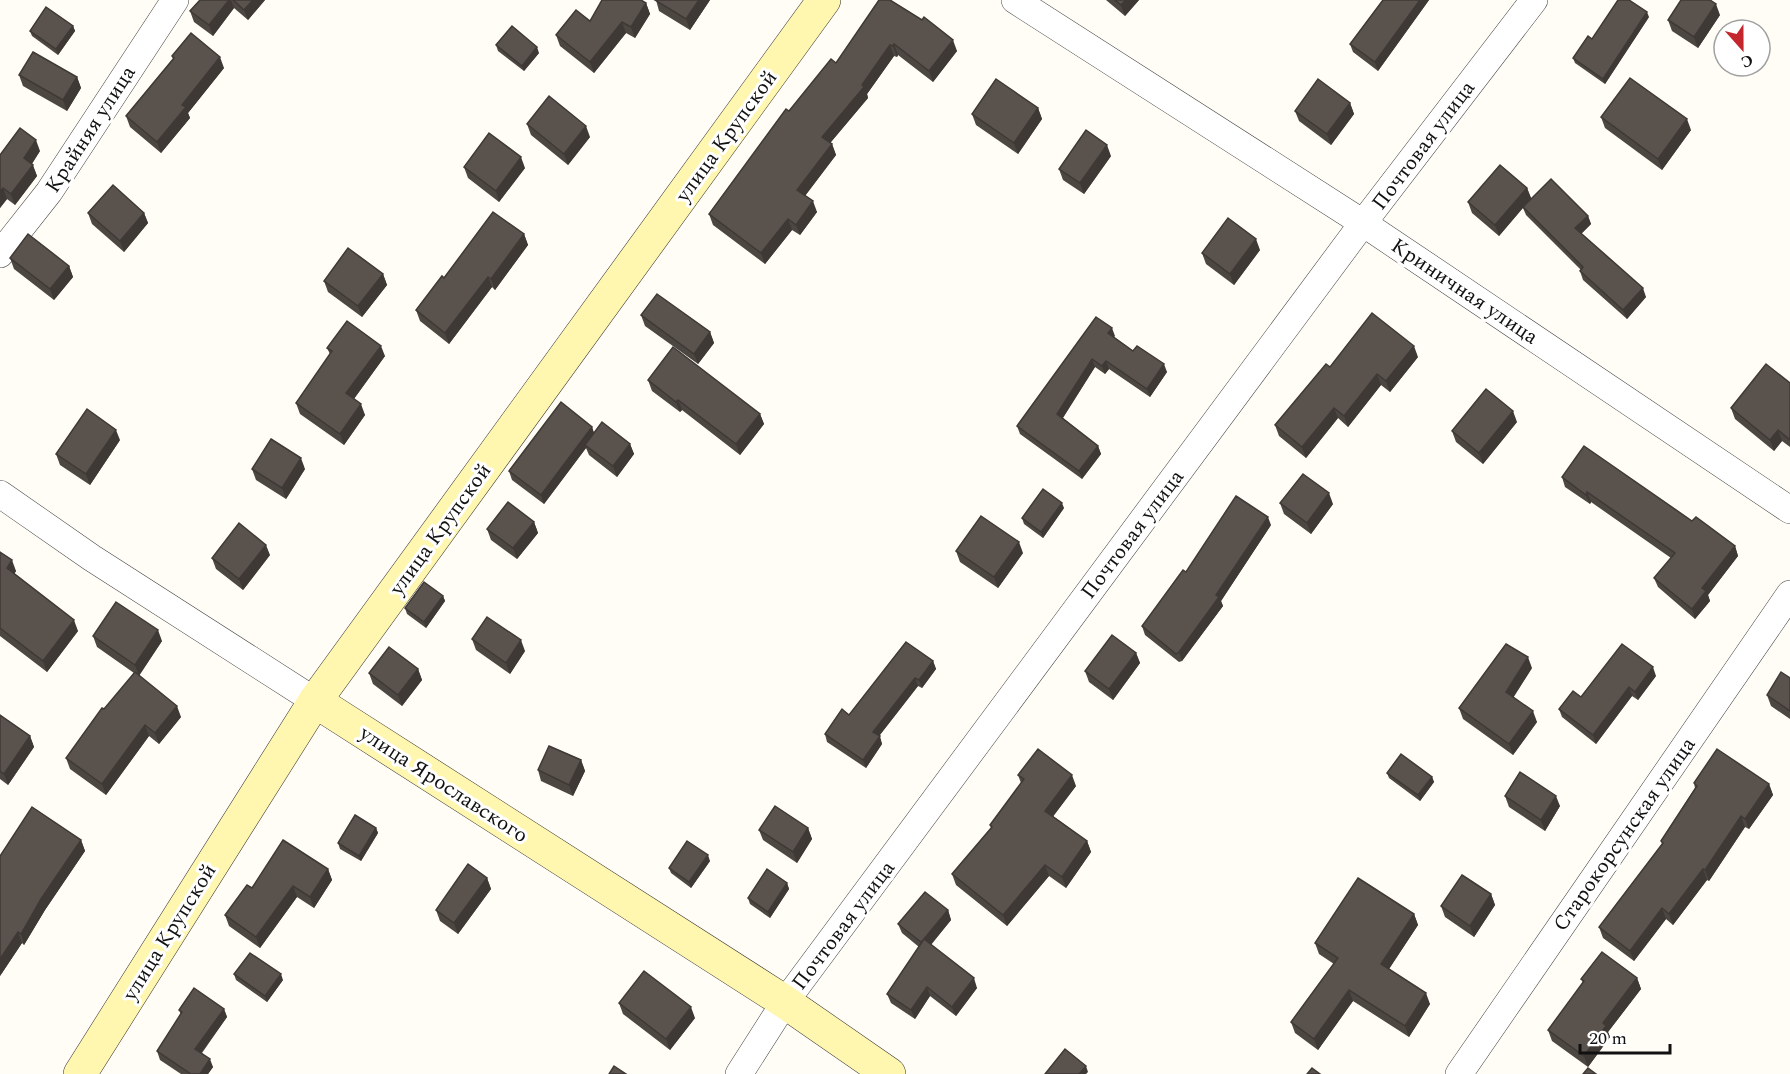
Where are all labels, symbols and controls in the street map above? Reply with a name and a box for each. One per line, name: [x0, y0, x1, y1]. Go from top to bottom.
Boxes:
north arrow: [1712, 18, 1772, 78]
text: С: [1737, 48, 1757, 74]
street label: Крайняя улица: [37, 59, 145, 200]
street label: улица Крупской: [667, 64, 786, 210]
street label: Почтовая улица: [1364, 73, 1484, 217]
street label: Криничная улица: [1384, 231, 1545, 354]
street label: улица Крупской: [381, 457, 500, 603]
street label: Почтовая улица: [1073, 462, 1193, 606]
street label: улица Ярославского: [352, 718, 534, 852]
street label: Старокорсунская улица: [1545, 730, 1705, 938]
street label: Почтовая улица: [784, 853, 904, 997]
street label: улица Крупской: [114, 858, 225, 1008]
scale bar: [1580, 1017, 1670, 1055]
text: 20 m: [1589, 1025, 1627, 1052]

